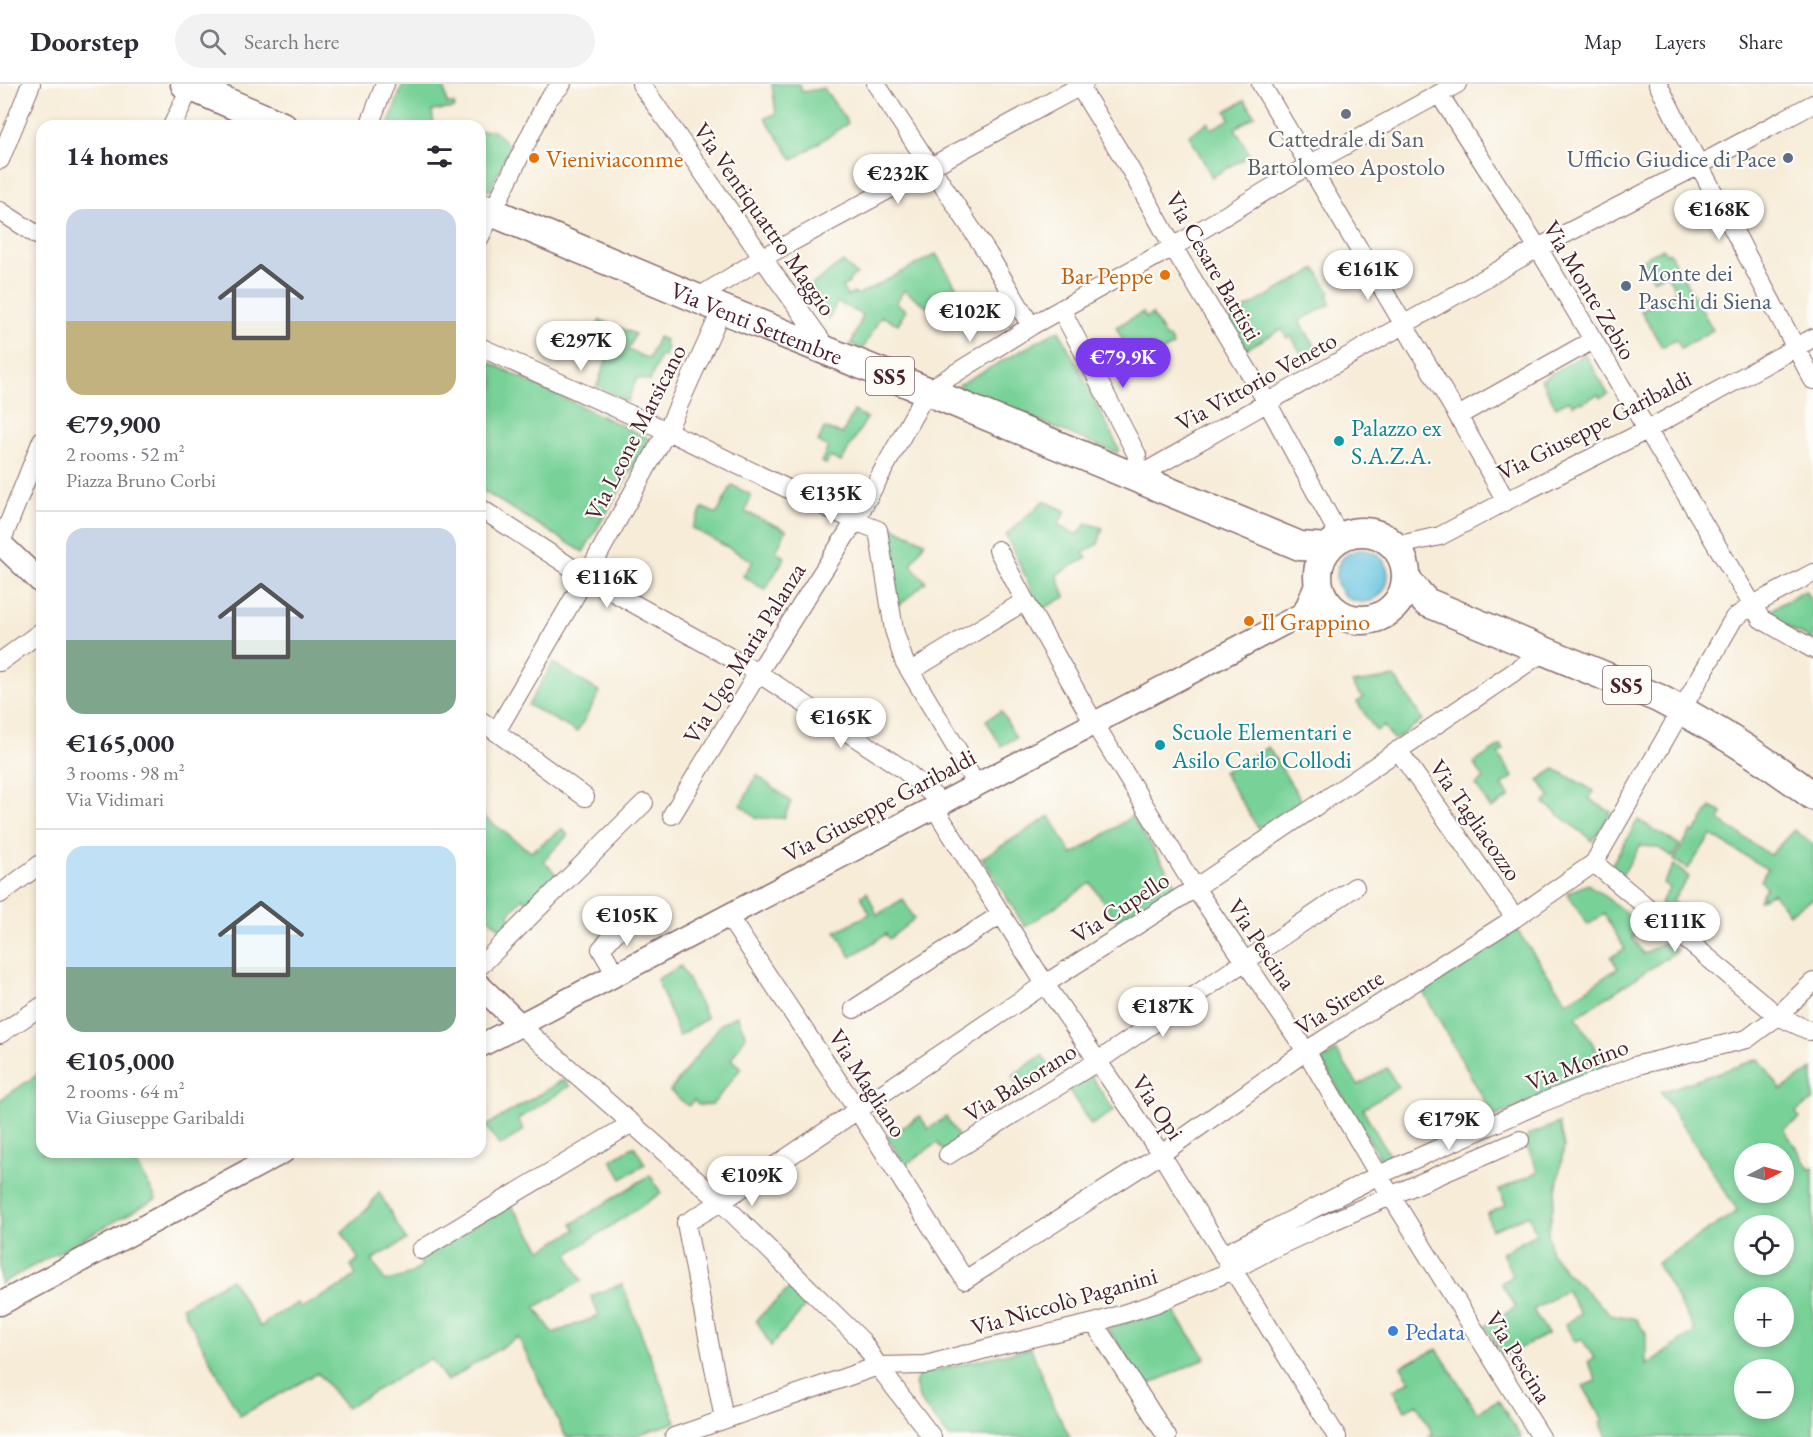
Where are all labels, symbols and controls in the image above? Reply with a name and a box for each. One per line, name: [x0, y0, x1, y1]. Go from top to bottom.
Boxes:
search box: [175, 14, 595, 68]
text: Doorstep: [30, 23, 139, 59]
icon: search: [196, 25, 229, 58]
text: Search here: [244, 27, 339, 56]
text: Map: [1584, 28, 1622, 55]
text: Layers: [1655, 28, 1706, 55]
text: Share: [1739, 28, 1783, 55]
marker: Cattedrale di San Bartolomeo Apostolo: [1339, 107, 1353, 121]
street label: Via Ventiquattro Maggio: [687, 116, 843, 322]
place label: Cattedrale di San Bartolomeo Apostolo: [1247, 123, 1445, 182]
text: 14 homes: [66, 139, 168, 173]
icon: filters: [423, 140, 456, 173]
place label: Vieniviaconme: [546, 143, 683, 174]
place label: Ufficio Giudice di Pace: [1567, 143, 1776, 174]
marker: Vieniviaconme: [527, 151, 541, 165]
marker: Ufficio Giudice di Pace: [1781, 151, 1795, 165]
pin: €232K: [856, 154, 940, 205]
text: €232K: [867, 160, 929, 186]
street label: Via Cesare Battisti: [1159, 186, 1269, 346]
pin: €168K: [1677, 190, 1761, 241]
text: €168K: [1688, 196, 1750, 222]
street label: Via Monte Zebio: [1536, 215, 1644, 365]
icon: home: [207, 248, 315, 356]
pin: €161K: [1326, 250, 1410, 301]
text: €161K: [1337, 256, 1399, 282]
place label: Monte dei Paschi di Siena: [1638, 257, 1772, 316]
place label: Bar Peppe: [1061, 260, 1153, 291]
marker: Bar Peppe: [1158, 268, 1172, 282]
street label: Via Venti Settembre: [666, 274, 848, 371]
marker: Monte dei Paschi di Siena: [1619, 279, 1633, 293]
pin: €102K: [928, 292, 1012, 343]
text: €102K: [939, 298, 1001, 324]
pin: €297K: [539, 321, 623, 372]
street label: Via Vittorio Veneto: [1170, 324, 1342, 438]
text: €297K: [550, 327, 612, 353]
pin: €79.9K: [1074, 338, 1172, 389]
street label: Via Leone Marsicano: [577, 339, 693, 525]
text: €79.9K: [1090, 344, 1156, 370]
road number: SS5: [866, 357, 914, 395]
street label: Via Giuseppe Garibaldi: [1491, 362, 1697, 487]
text: €79,900: [66, 407, 160, 441]
place label: Palazzo ex S.A.Z.A.: [1351, 412, 1442, 471]
marker: Palazzo ex S.A.Z.A.: [1332, 434, 1346, 448]
text: 2 rooms · 52 m²: [66, 441, 185, 467]
text: Piazza Bruno Corbi: [66, 467, 216, 493]
pin: €135K: [789, 474, 873, 525]
text: €135K: [800, 480, 862, 506]
street label: Via Ugo Maria Palanza: [676, 556, 812, 749]
pin: €116K: [565, 558, 649, 609]
text: €116K: [576, 564, 638, 590]
icon: home: [207, 567, 315, 675]
place label: Il Grappino: [1261, 606, 1370, 637]
marker: Il Grappino: [1242, 614, 1256, 628]
road number: SS5: [1603, 666, 1651, 704]
pin: €165K: [799, 698, 883, 749]
text: €165K: [810, 704, 872, 730]
place label: Scuole Elementari e Asilo Carlo Collodi: [1171, 716, 1352, 775]
text: €165,000: [66, 726, 174, 760]
marker: Scuole Elementari e Asilo Carlo Collodi: [1153, 738, 1167, 752]
street label: Via Giuseppe Garibaldi: [777, 741, 981, 869]
street label: Via Tagliacozzo: [1423, 753, 1529, 887]
text: 3 rooms · 98 m²: [66, 760, 185, 786]
text: Via Vidimari: [66, 786, 164, 812]
street label: Via Cupello: [1065, 864, 1175, 950]
icon: home: [207, 885, 315, 993]
street label: Via Pescina: [1220, 893, 1304, 996]
pin: €105K: [585, 896, 669, 947]
text: €105K: [596, 902, 658, 928]
pin: €111K: [1633, 902, 1717, 953]
text: €111K: [1644, 908, 1706, 934]
street label: Via Sirente: [1289, 962, 1389, 1042]
pin: €187K: [1121, 987, 1205, 1038]
text: €187K: [1132, 993, 1194, 1019]
street label: Via Magliano: [822, 1023, 915, 1143]
street label: Via Morino: [1521, 1030, 1633, 1098]
street label: Via Balsorano: [958, 1035, 1082, 1129]
text: €105,000: [66, 1044, 174, 1078]
street label: Via Opi: [1125, 1068, 1191, 1146]
text: 2 rooms · 64 m²: [66, 1078, 185, 1104]
pin: €179K: [1407, 1100, 1491, 1151]
text: Via Giuseppe Garibaldi: [66, 1104, 245, 1130]
text: €179K: [1418, 1106, 1480, 1132]
north arrow: [1734, 1143, 1794, 1203]
map controls: [1734, 1143, 1794, 1419]
pin: €109K: [710, 1156, 794, 1207]
text: €109K: [721, 1162, 783, 1188]
button: locate: [1734, 1215, 1794, 1275]
street label: Via Niccolò Paganini: [967, 1260, 1161, 1342]
button: +: [1734, 1287, 1794, 1347]
street label: Via Pescina: [1479, 1305, 1560, 1409]
place label: Pedata: [1405, 1316, 1465, 1347]
marker: Pedata: [1386, 1324, 1400, 1338]
button: −: [1734, 1359, 1794, 1419]

